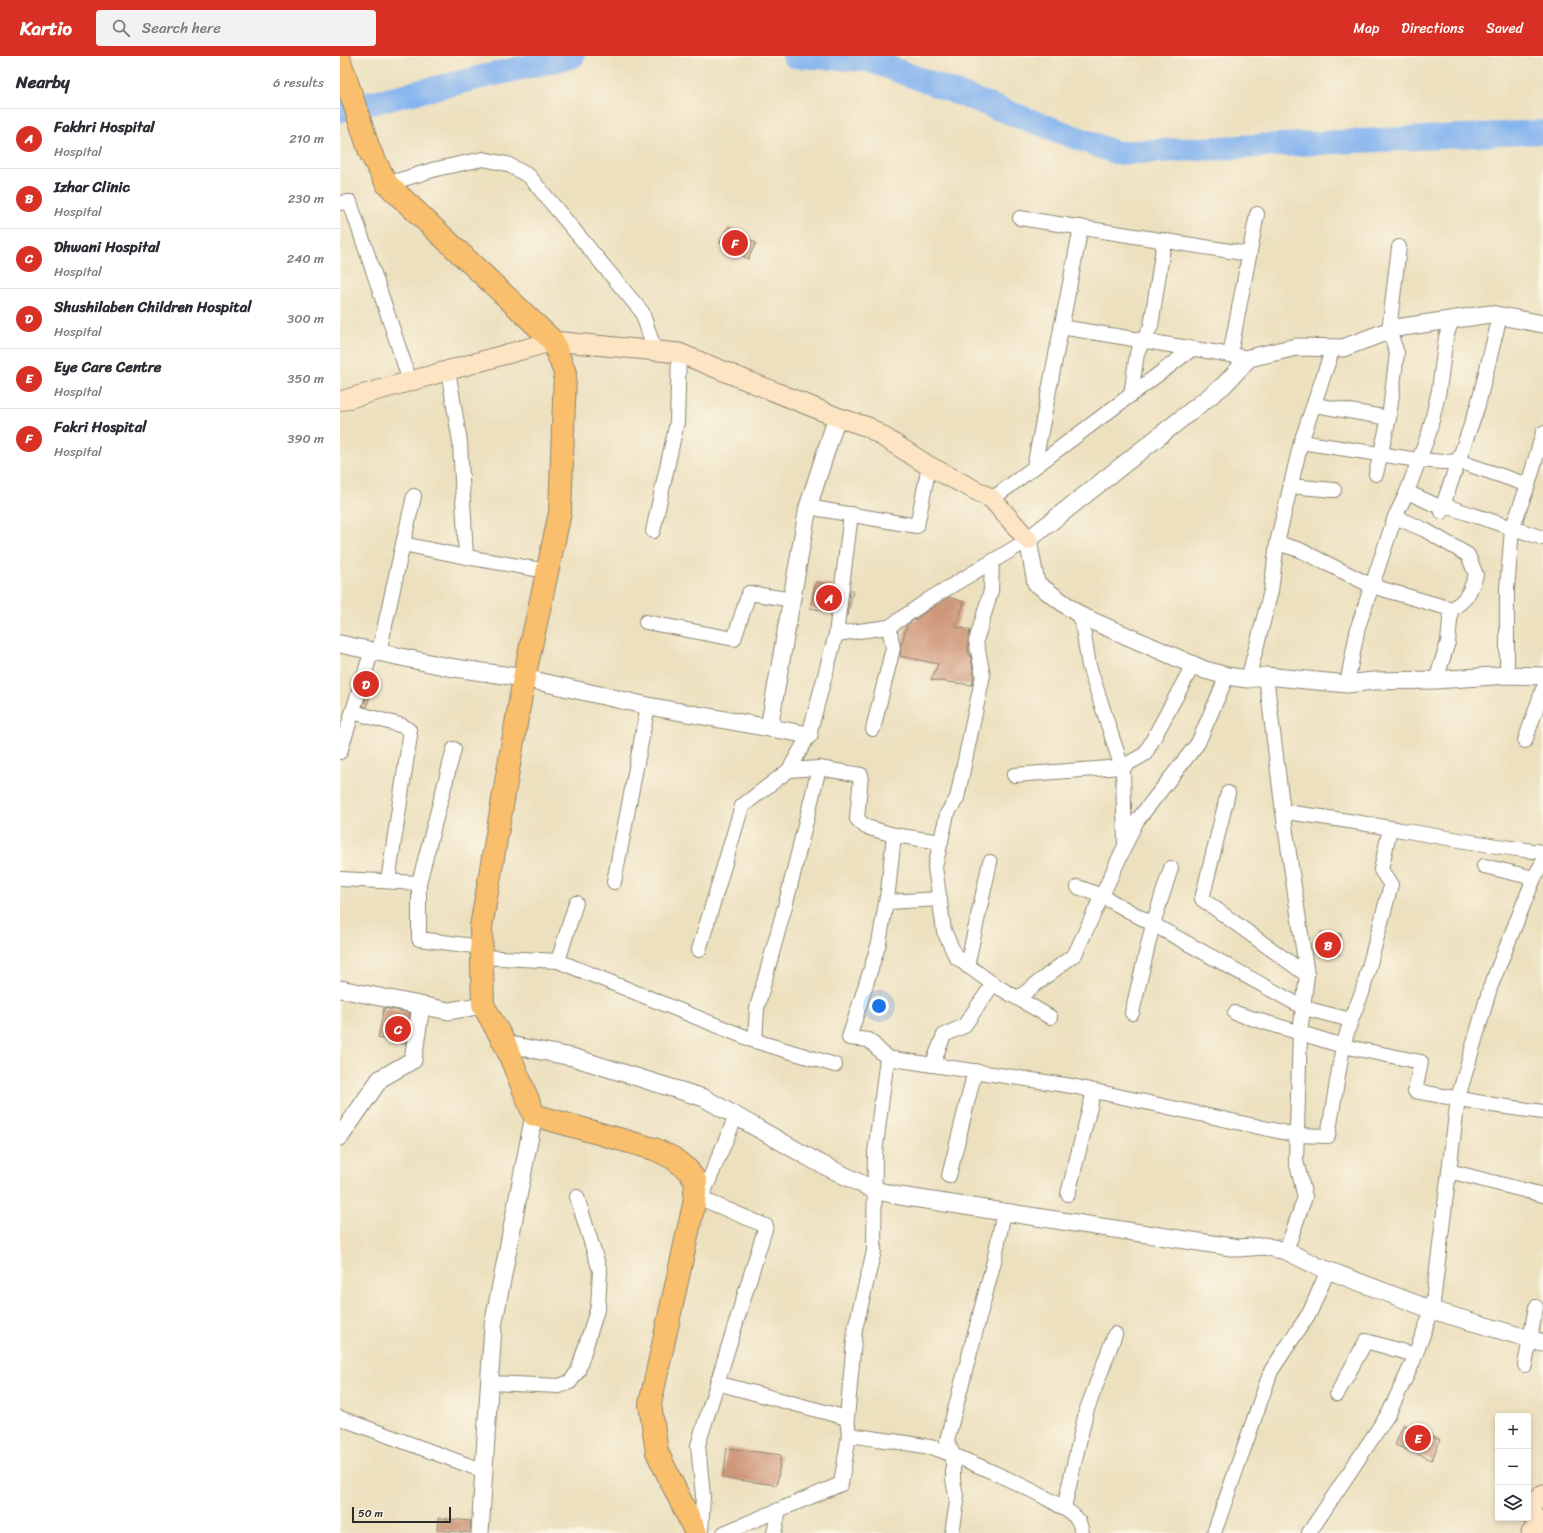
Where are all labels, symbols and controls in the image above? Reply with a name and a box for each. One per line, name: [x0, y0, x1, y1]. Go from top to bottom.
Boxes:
search box: [96, 10, 376, 46]
text: Kartio: [20, 12, 72, 45]
text: Search here: [142, 15, 221, 41]
text: Map: [1353, 16, 1379, 41]
text: Directions: [1401, 16, 1464, 41]
text: Saved: [1486, 16, 1523, 41]
icon: search: [110, 17, 132, 39]
text: Nearby: [16, 67, 70, 97]
text: 6 results: [273, 71, 324, 94]
text: Fakhri Hospital: [54, 114, 155, 140]
text: A: [25, 127, 33, 150]
text: 210 m: [289, 127, 324, 150]
text: Hospital: [54, 140, 102, 163]
text: Izhar Clinic: [54, 174, 130, 200]
text: B: [25, 187, 33, 210]
text: 230 m: [288, 187, 324, 210]
text: Hospital: [54, 200, 102, 223]
pin: F: [722, 228, 748, 258]
text: Dhwani Hospital: [54, 234, 160, 260]
text: C: [25, 247, 33, 270]
text: 240 m: [287, 247, 324, 270]
text: Hospital: [54, 260, 102, 283]
text: Shushilaben Children Hospital: [54, 294, 252, 320]
text: D: [25, 307, 33, 330]
text: 300 m: [287, 307, 324, 330]
text: Hospital: [54, 320, 102, 343]
text: Eye Care Centre: [54, 354, 162, 380]
text: E: [25, 367, 33, 390]
text: 350 m: [287, 367, 324, 390]
text: Hospital: [54, 380, 102, 403]
text: Fakri Hospital: [54, 414, 146, 440]
text: F: [25, 427, 33, 450]
text: 390 m: [287, 427, 324, 450]
text: Hospital: [54, 440, 102, 463]
pin: A: [816, 583, 842, 613]
pin: D: [353, 669, 379, 699]
pin: B: [1315, 930, 1341, 960]
your location: [869, 996, 889, 1016]
pin: C: [385, 1014, 411, 1044]
map controls: [1495, 1413, 1531, 1521]
button: +: [1495, 1413, 1531, 1449]
pin: E: [1405, 1423, 1431, 1453]
button: −: [1495, 1449, 1531, 1485]
button: layers: [1495, 1485, 1531, 1521]
text: 50 m: [358, 1504, 383, 1523]
scale bar: [352, 1505, 451, 1524]

